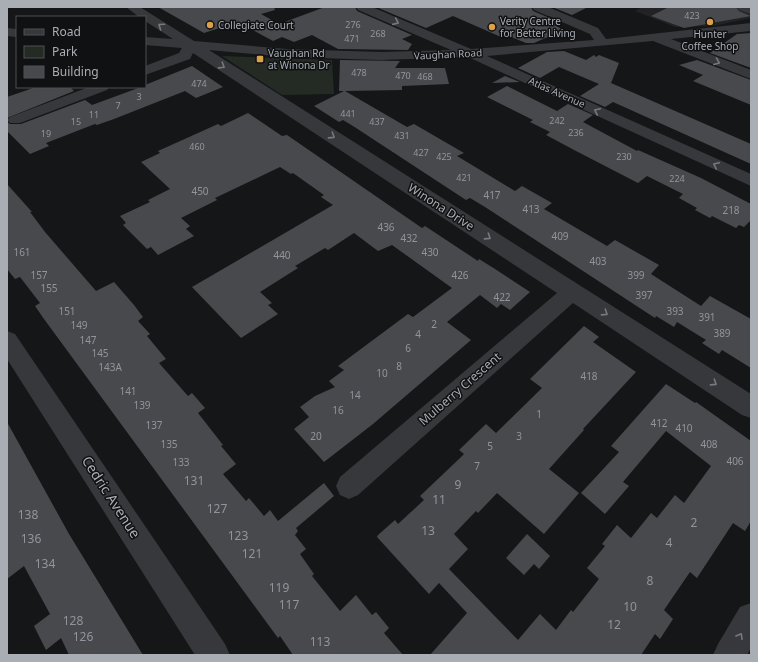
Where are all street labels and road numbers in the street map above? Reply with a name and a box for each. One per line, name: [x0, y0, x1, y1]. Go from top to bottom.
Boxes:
street label: Vaughan Road: [414, 45, 482, 63]
street label: Atlas Avenue: [526, 73, 588, 111]
street label: Winona Drive: [405, 179, 478, 234]
street label: Mulberry Crescent: [415, 348, 505, 429]
street label: Cedric Avenue: [78, 452, 145, 542]

